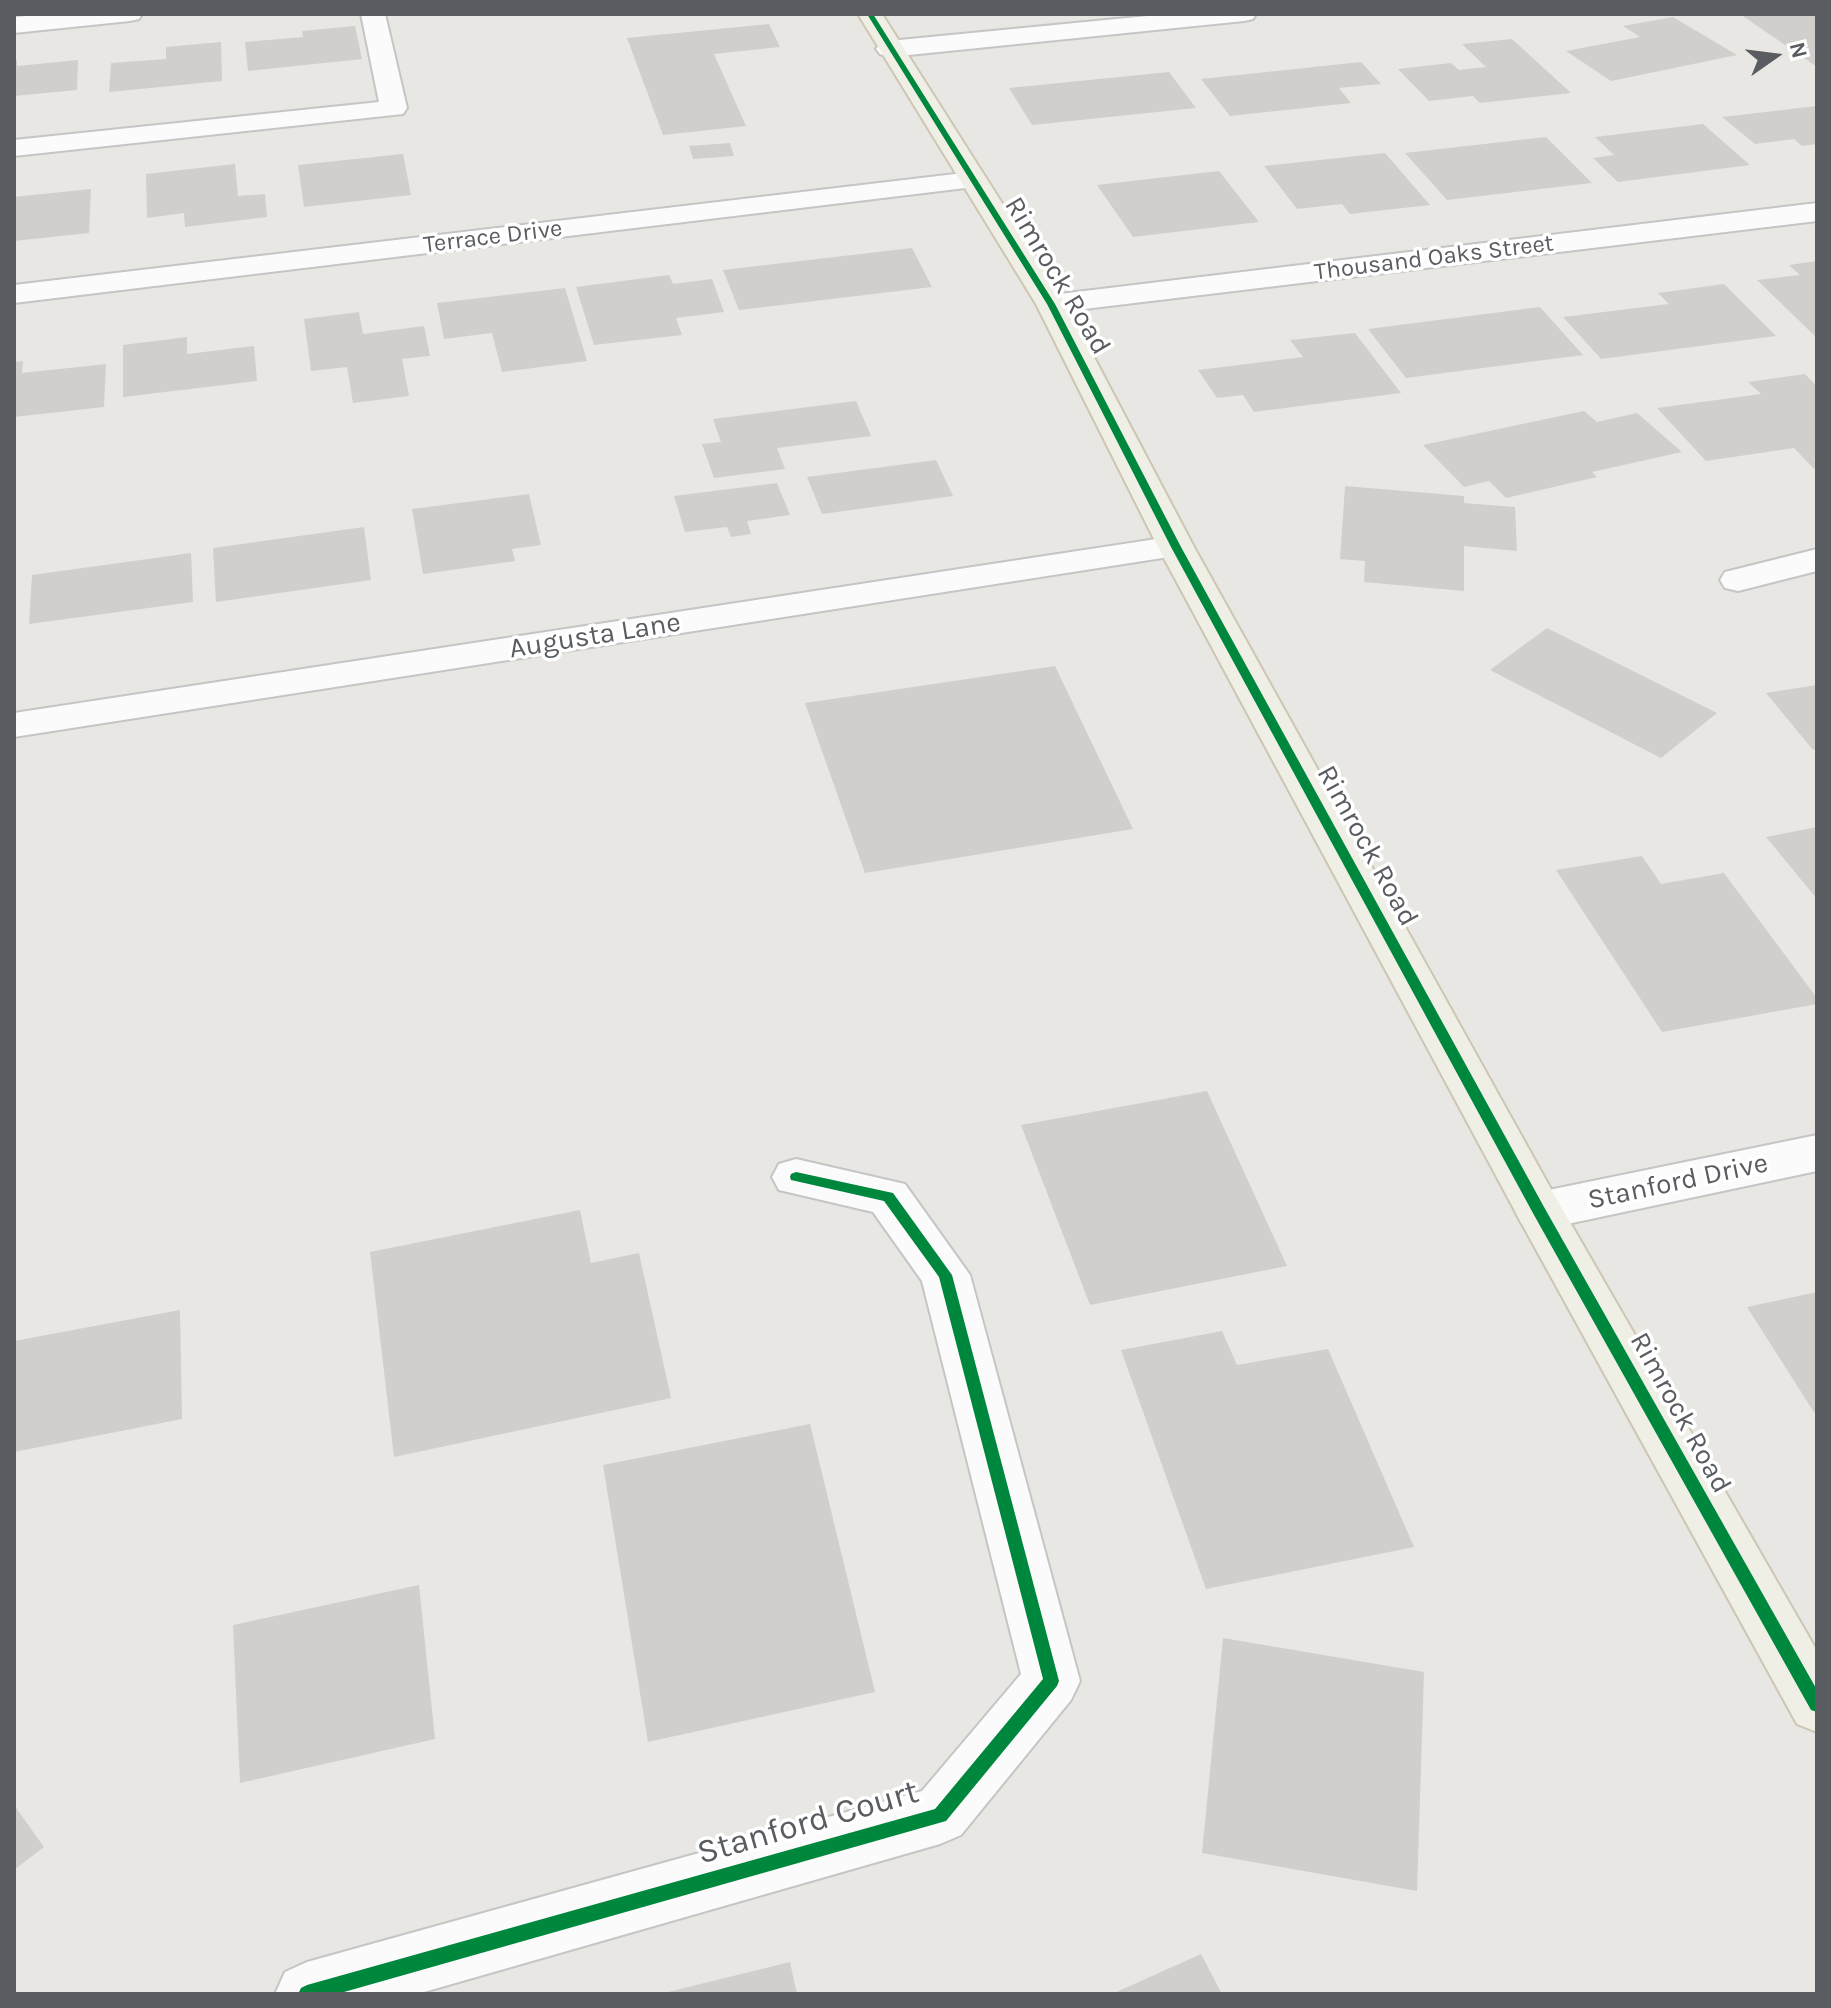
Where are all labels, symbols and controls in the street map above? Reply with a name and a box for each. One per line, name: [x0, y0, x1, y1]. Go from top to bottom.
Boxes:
north arrow: [1735, 16, 1815, 96]
text: N: [1784, 39, 1813, 61]
street label: Rimrock Road: [997, 191, 1117, 361]
street label: Terrace Drive: [422, 214, 564, 260]
street label: Thousand Oaks Street: [1313, 229, 1555, 287]
street label: Augusta Lane: [507, 606, 683, 666]
street label: Rimrock Road: [1309, 760, 1425, 932]
street label: Stanford Drive: [1585, 1147, 1771, 1217]
street label: Rimrock Road: [1622, 1327, 1738, 1499]
street label: Stanford Court: [693, 1772, 923, 1874]

